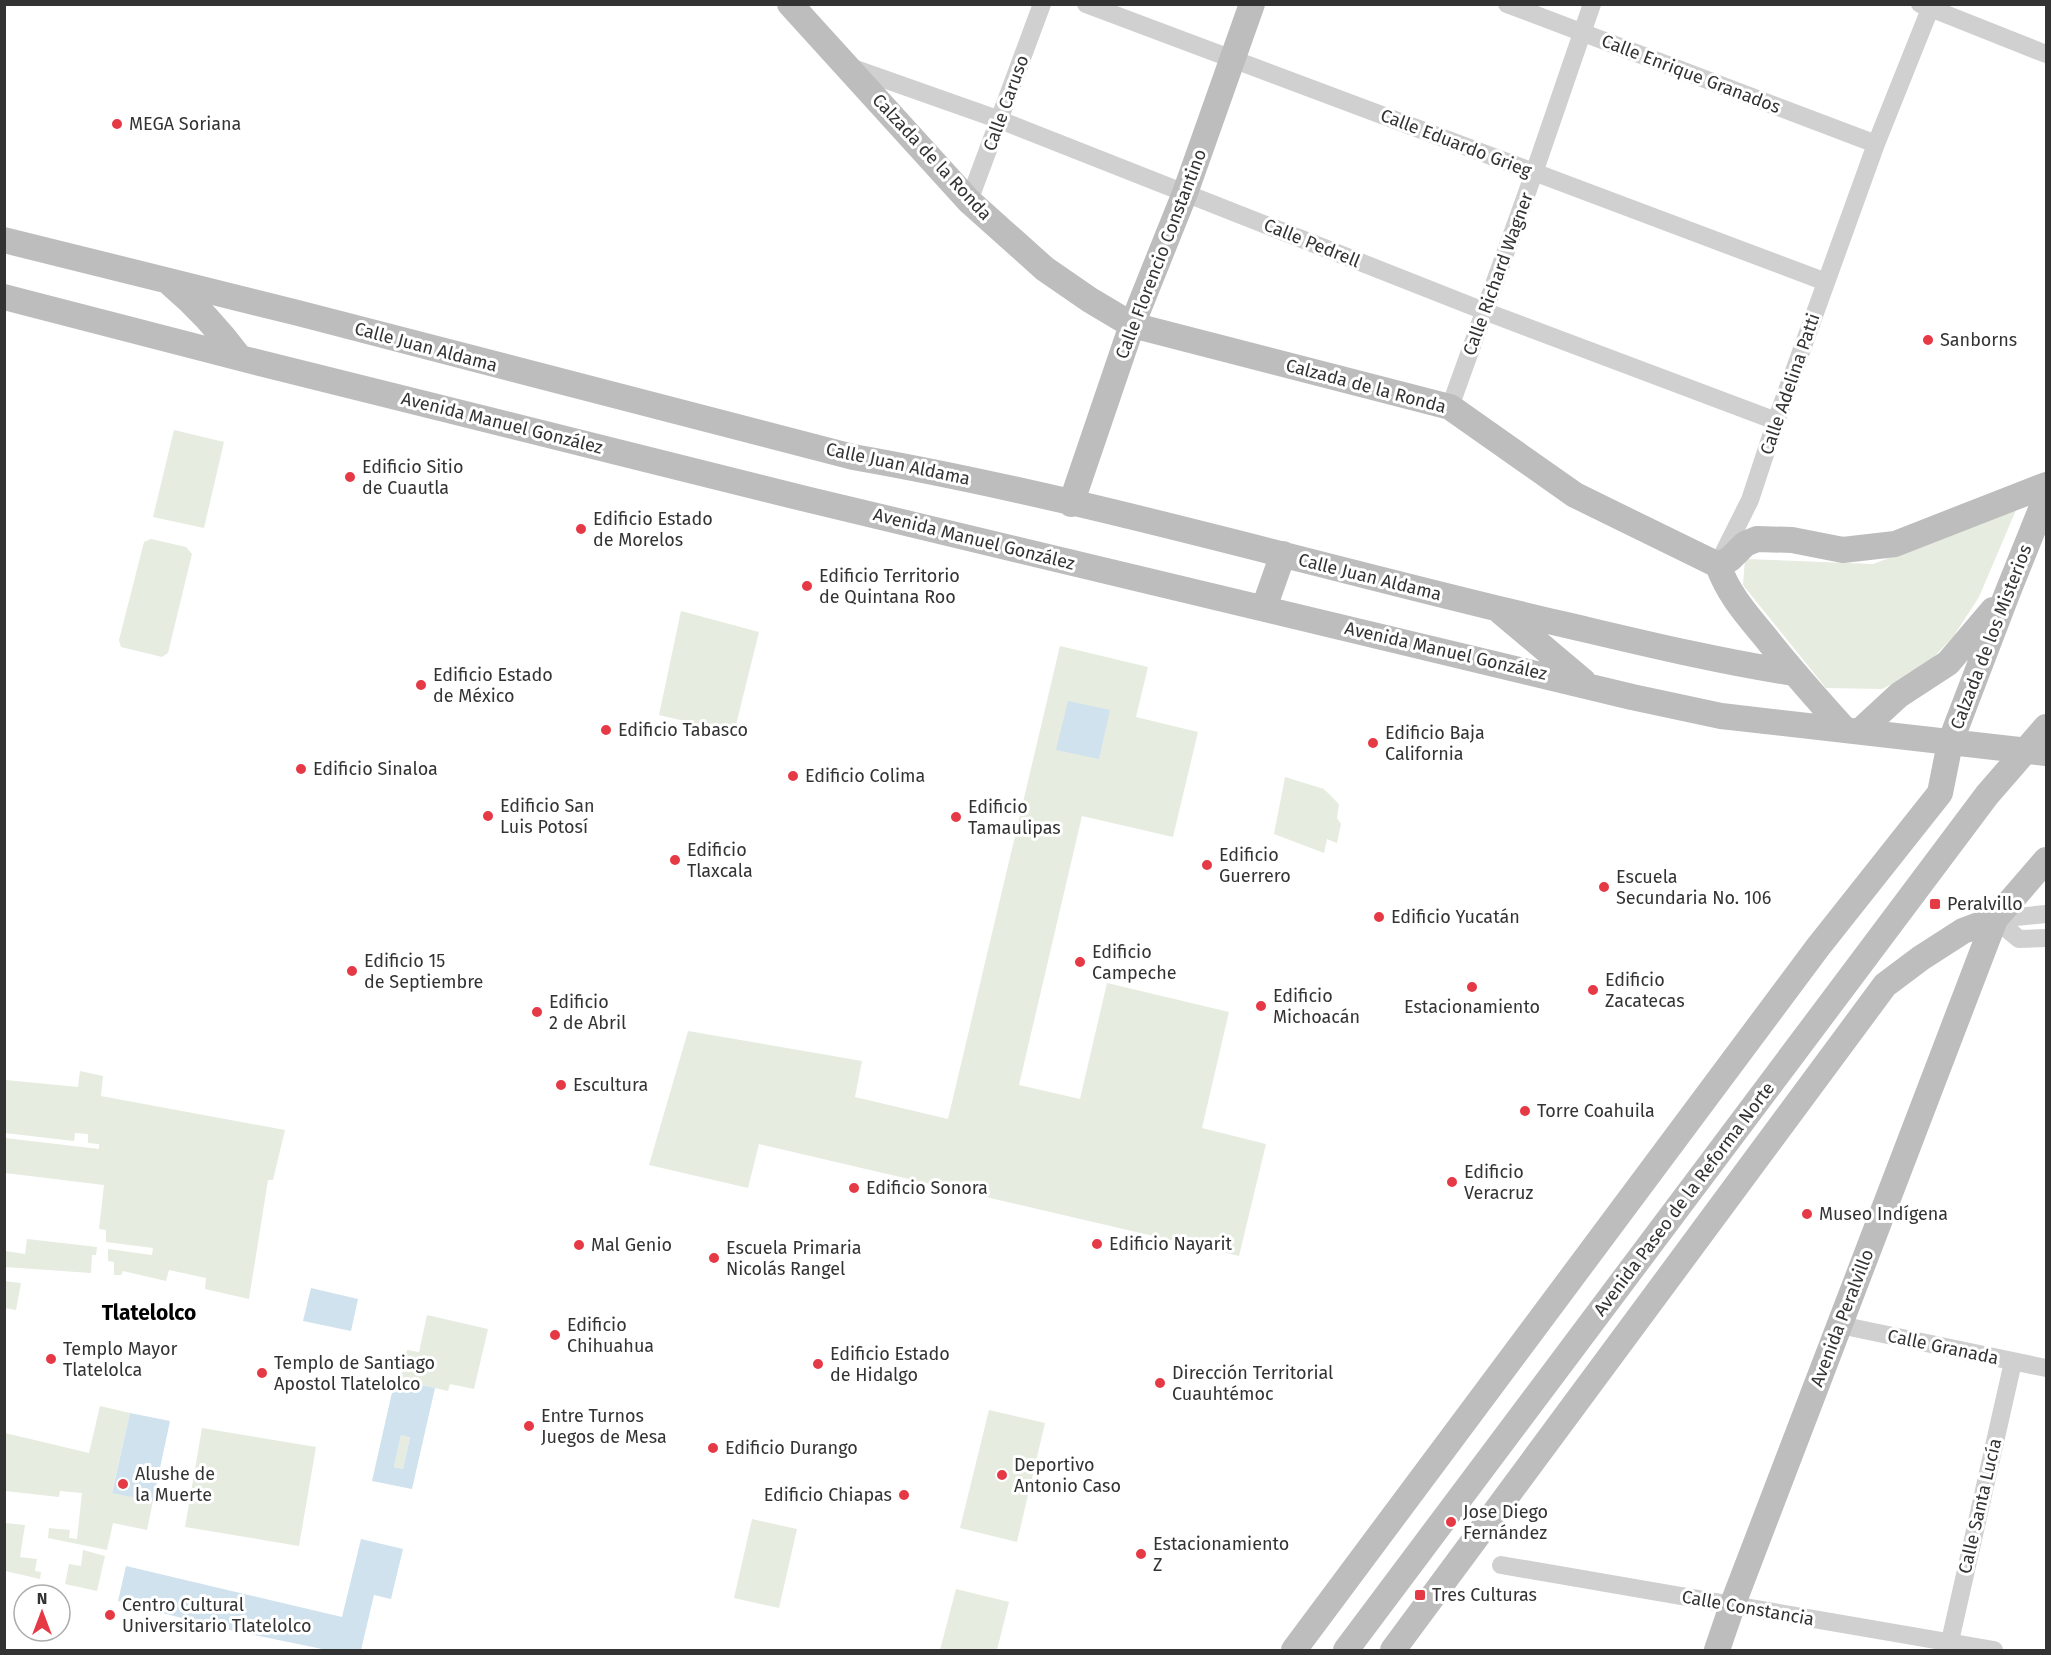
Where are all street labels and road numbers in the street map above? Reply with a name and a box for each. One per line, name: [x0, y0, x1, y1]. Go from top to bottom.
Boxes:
street label: Calle Enrique Granados: [1598, 30, 1784, 118]
street label: Calle Caruso: [978, 52, 1034, 154]
street label: Calzada de la Ronda: [868, 89, 996, 225]
street label: Calle Eduardo Grieg: [1377, 104, 1535, 182]
street label: Calle Florencio Constantino: [1111, 146, 1211, 362]
street label: Calle Richard Wagner: [1458, 189, 1538, 359]
street label: Calle Pedrell: [1261, 214, 1363, 272]
street label: Calle Adelina Patti: [1755, 310, 1825, 458]
street label: Calle Juan Aldama: [352, 317, 500, 377]
street label: Calzada de la Ronda: [1283, 354, 1449, 418]
street label: Avenida Manuel González: [399, 387, 605, 459]
street label: Calle Juan Aldama: [824, 438, 972, 490]
street label: Avenida Manuel González: [871, 503, 1077, 575]
street label: Calzada de los Misterios: [1946, 541, 2036, 733]
street label: Calle Juan Aldama: [1296, 549, 1444, 605]
street label: Avenida Manuel González: [1343, 617, 1549, 685]
street label: Avenida Paseo de la Reforma Norte: [1589, 1078, 1779, 1320]
street label: Avenida Peralvillo: [1806, 1246, 1878, 1390]
street label: Calle Granada: [1885, 1325, 2001, 1369]
street label: Calle Santa Lucía: [1954, 1436, 2006, 1576]
street label: Calle Constancia: [1680, 1586, 1816, 1630]

